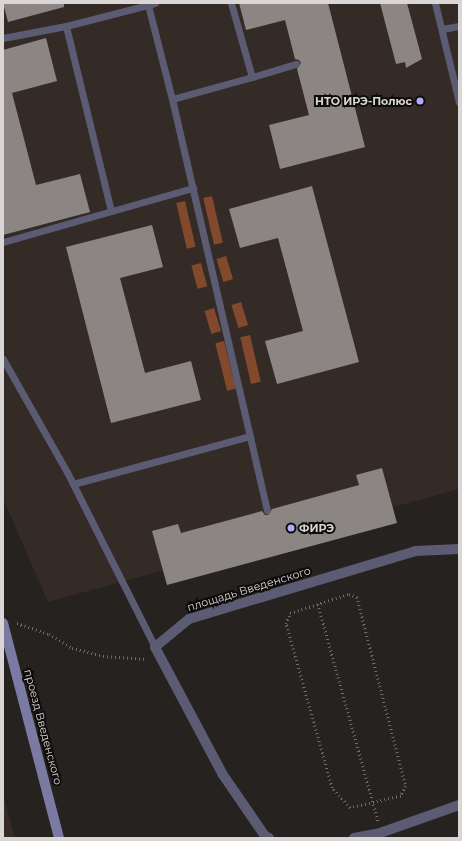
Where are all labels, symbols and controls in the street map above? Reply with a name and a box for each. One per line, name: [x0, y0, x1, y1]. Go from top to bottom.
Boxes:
place label: НТО ИРЭ-Полюс: [315, 94, 412, 108]
marker: НТО ИРЭ-Полюс: [415, 96, 425, 106]
place label: ФИРЭ: [299, 521, 334, 535]
marker: ФИРЭ: [286, 523, 296, 533]
street label: площадь Введенского: [186, 564, 312, 614]
street label: проезд Введенского: [21, 668, 65, 786]

